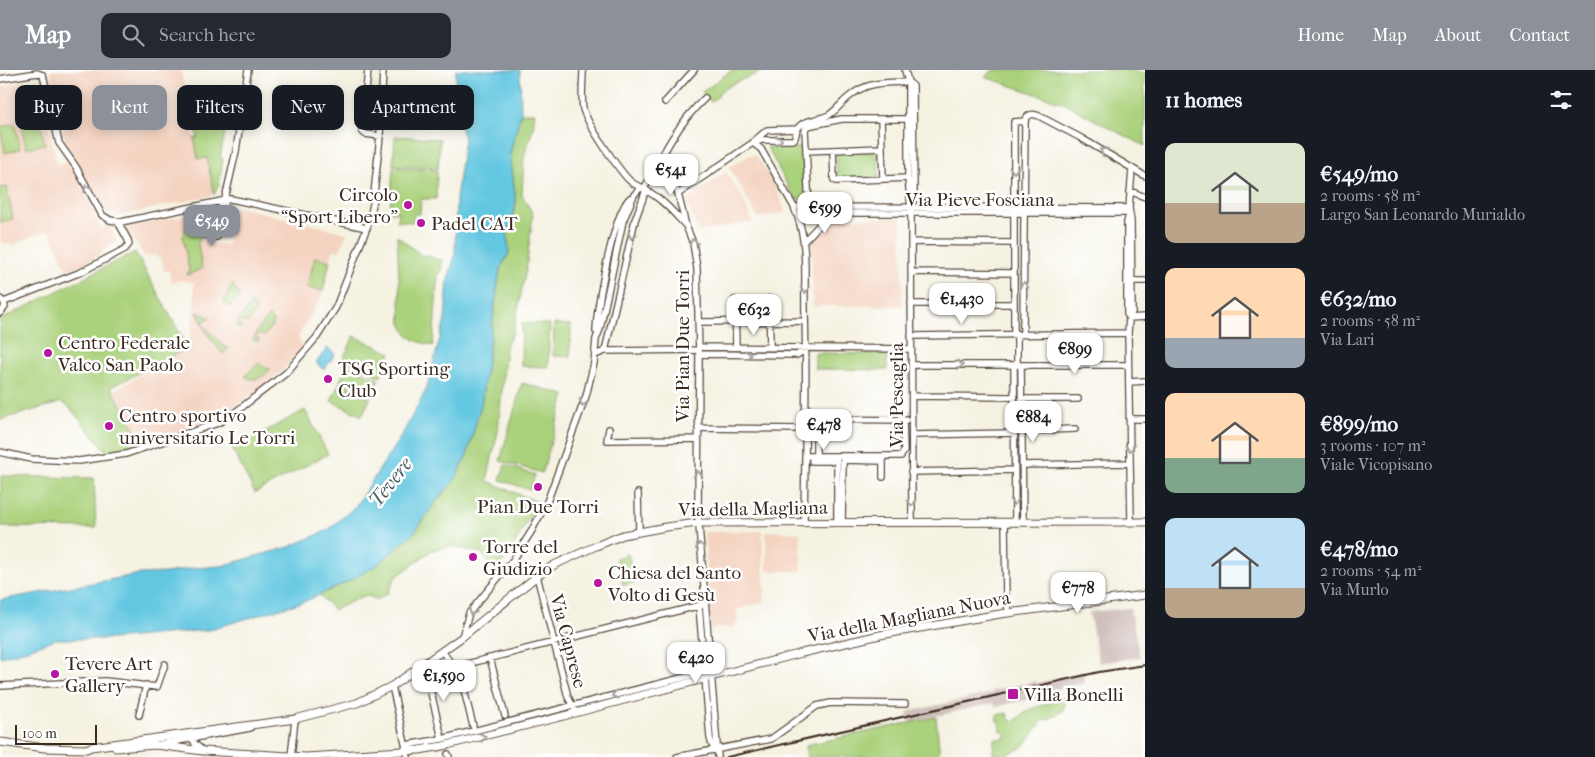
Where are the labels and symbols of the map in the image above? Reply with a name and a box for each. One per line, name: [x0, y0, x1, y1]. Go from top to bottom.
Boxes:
one-way arrow: [775, 135, 783, 145]
one-way arrow: [1100, 148, 1109, 158]
pin: €541: [641, 154, 701, 196]
one-way arrow: [1009, 167, 1019, 175]
place label: Circolo “Sport Libero”: [281, 184, 398, 228]
one-way arrow: [83, 185, 93, 194]
street label: Via Pieve Fosciana: [905, 189, 1055, 211]
pin: €599: [795, 191, 855, 234]
marker: Circolo “Sport Libero”: [402, 199, 414, 211]
pin: €549: [182, 204, 242, 247]
place label: Padel CAT: [431, 213, 518, 235]
marker: Padel CAT: [415, 217, 427, 229]
one-way arrow: [627, 232, 637, 240]
one-way arrow: [688, 238, 698, 247]
street label: Via Pian Due Torri: [672, 269, 694, 423]
one-way arrow: [1019, 281, 1029, 288]
pin: €1,430: [921, 282, 1003, 325]
one-way arrow: [800, 286, 810, 294]
pin: €632: [724, 294, 784, 336]
place label: Centro Federale Valco San Paolo: [57, 332, 190, 376]
pin: €899: [1045, 332, 1105, 375]
street label: Via Pescaglia: [886, 342, 908, 449]
marker: Centro Federale Valco San Paolo: [42, 347, 54, 359]
one-way arrow: [744, 350, 752, 360]
place label: TSG Sporting Club: [338, 358, 450, 402]
one-way arrow: [957, 360, 965, 370]
marker: TSG Sporting Club: [322, 373, 334, 385]
one-way arrow: [579, 398, 589, 406]
pin: €884: [1003, 400, 1063, 443]
place label: Centro sportivo universitario Le Torri: [118, 405, 296, 449]
pin: €478: [794, 408, 854, 451]
marker: Centro sportivo universitario Le Torri: [103, 420, 115, 432]
one-way arrow: [1124, 444, 1135, 452]
water label: Tevere: [364, 452, 417, 512]
one-way arrow: [693, 470, 703, 478]
marker: Pian Due Torri: [532, 481, 544, 493]
place label: Pian Due Torri: [477, 496, 599, 518]
street label: Via della Magliana: [677, 497, 828, 521]
one-way arrow: [1009, 498, 1019, 506]
one-way arrow: [906, 500, 917, 508]
place label: Torre del Giudizio: [483, 536, 558, 580]
one-way arrow: [695, 542, 706, 550]
marker: Torre del Giudizio: [467, 551, 479, 563]
place label: Chiesa del Santo Volto di Gesù: [607, 562, 741, 606]
pin: €778: [1048, 572, 1108, 614]
marker: Chiesa del Santo Volto di Gesù: [592, 577, 604, 589]
street label: Via della Magliana Nuova: [805, 587, 1013, 648]
street label: Via Caprese: [545, 591, 591, 691]
one-way arrow: [468, 607, 478, 616]
pin: €420: [666, 642, 726, 684]
place label: Tevere Art Gallery: [65, 653, 153, 697]
pin: €1,590: [403, 660, 485, 702]
marker: Tevere Art Gallery: [49, 668, 61, 680]
place label: Villa Bonelli: [1023, 684, 1124, 706]
marker: Villa Bonelli: [1006, 687, 1020, 701]
one-way arrow: [611, 689, 619, 700]
scale bar: [15, 722, 98, 745]
one-way arrow: [478, 732, 486, 742]

